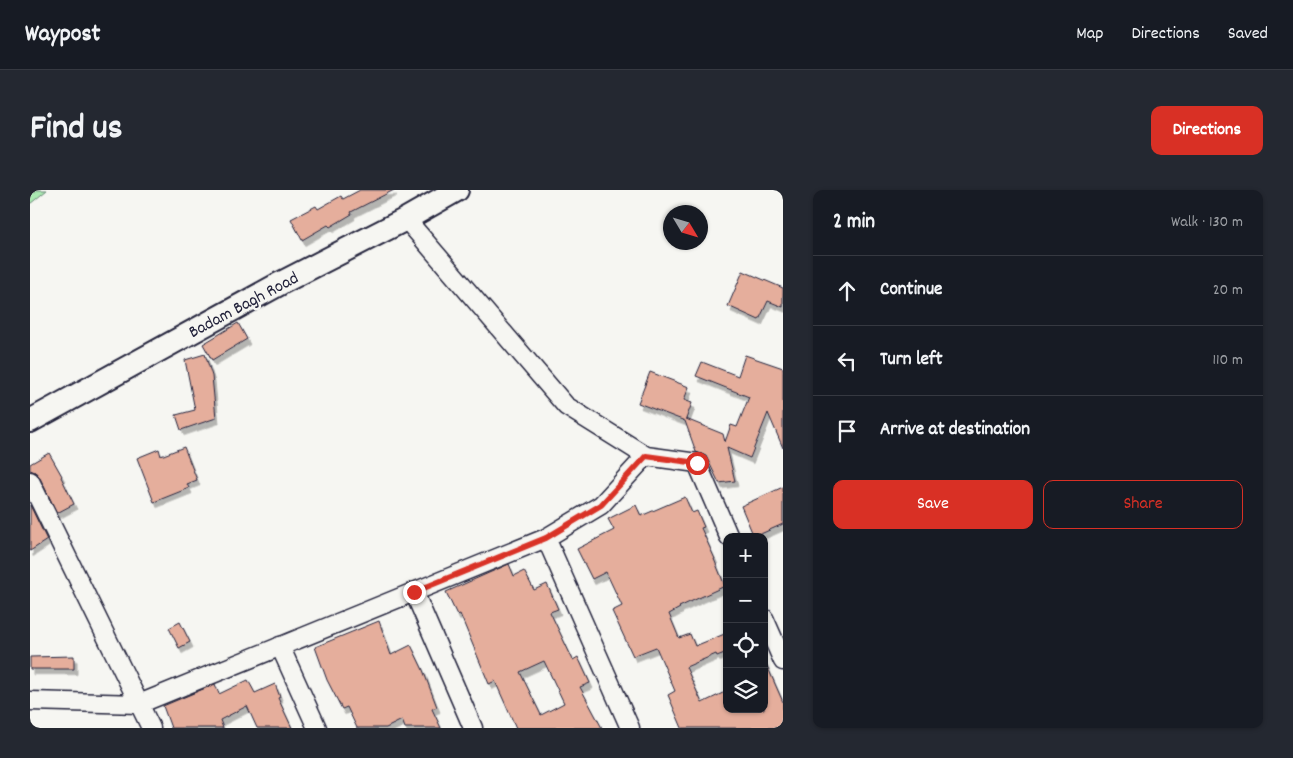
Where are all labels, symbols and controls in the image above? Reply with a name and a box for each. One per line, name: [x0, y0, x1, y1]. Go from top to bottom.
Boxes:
text: Waypost: [25, 18, 100, 52]
text: Map: [1076, 22, 1103, 47]
text: Directions: [1131, 22, 1200, 47]
text: Saved: [1228, 22, 1268, 47]
text: Find us: [30, 105, 122, 155]
button: Directions: [1151, 106, 1263, 155]
north arrow: [663, 205, 708, 250]
text: 2 min: [833, 208, 875, 238]
text: Walk · 130 m: [1171, 211, 1243, 234]
street label: Badam Bagh Road: [185, 267, 304, 346]
icon: ahead: [833, 277, 861, 305]
text: Continue: [880, 277, 942, 304]
text: 20 m: [1213, 279, 1243, 302]
icon: left: [833, 347, 861, 375]
text: Turn left: [880, 347, 943, 374]
text: 110 m: [1213, 349, 1243, 372]
icon: arrive: [833, 417, 861, 445]
text: Arrive at destination: [880, 417, 1030, 444]
route start: [686, 452, 709, 475]
button: Save: [833, 480, 1033, 529]
button: Share: [1043, 480, 1243, 529]
map controls: [723, 533, 768, 713]
button: +: [723, 533, 768, 578]
button: −: [723, 578, 768, 623]
route end: [403, 581, 426, 604]
button: locate: [723, 623, 768, 668]
button: layers: [723, 668, 768, 713]

